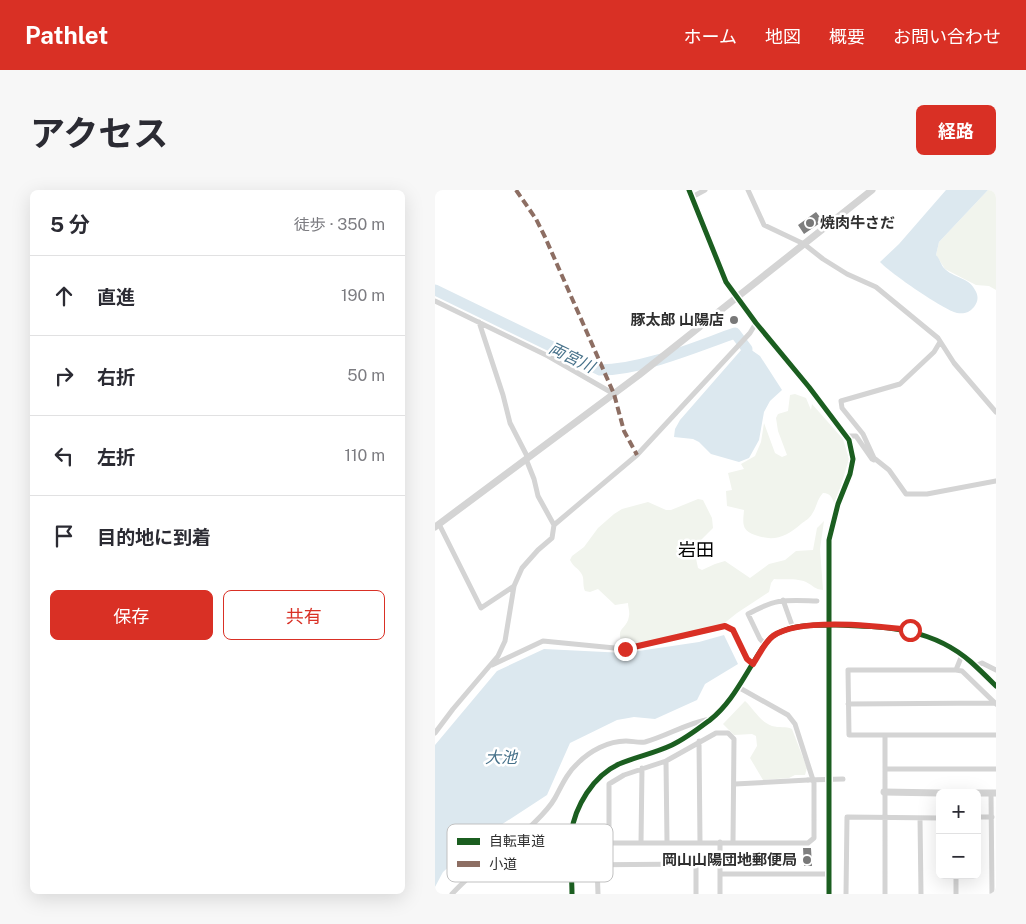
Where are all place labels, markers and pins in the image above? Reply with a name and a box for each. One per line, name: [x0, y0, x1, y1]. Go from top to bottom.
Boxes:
place label: 焼肉牛さだ: [820, 214, 895, 231]
marker: 焼肉牛さだ: [804, 217, 816, 229]
place label: 豚太郎 山陽店: [631, 311, 724, 328]
marker: 豚太郎 山陽店: [728, 314, 740, 326]
place label: 岡山山陽団地郵便局: [662, 851, 797, 868]
marker: 岡山山陽団地郵便局: [801, 854, 813, 866]

